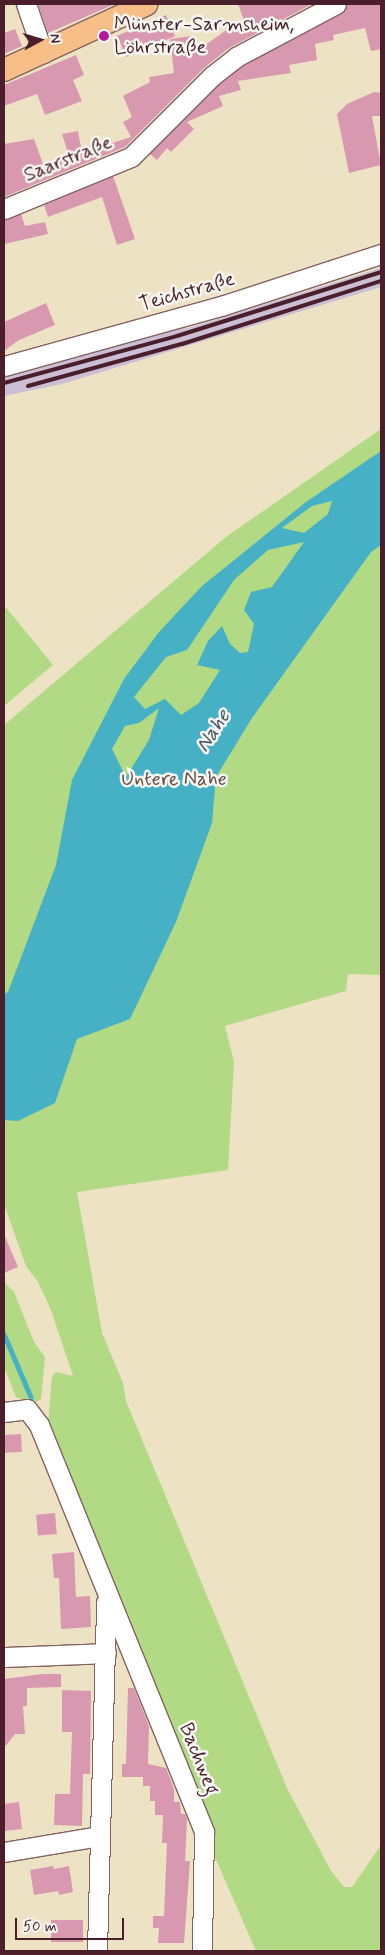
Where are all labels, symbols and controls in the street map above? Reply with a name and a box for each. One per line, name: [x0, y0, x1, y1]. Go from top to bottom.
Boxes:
place label: Münster-Sarmsheim, Löhrstraße: [114, 12, 294, 59]
north arrow: [15, 15, 65, 65]
marker: Münster-Sarmsheim, Löhrstraße: [98, 30, 110, 42]
text: N: [45, 33, 64, 44]
street label: Saarstraße: [21, 130, 115, 188]
street label: Teichstraße: [136, 267, 238, 317]
water label: Nahe: [190, 705, 236, 757]
park label: Untere Nahe: [121, 767, 227, 791]
street label: Bachweg: [174, 1719, 224, 1799]
scale bar: [18, 1908, 126, 1940]
text: 50 m: [23, 1917, 57, 1937]

